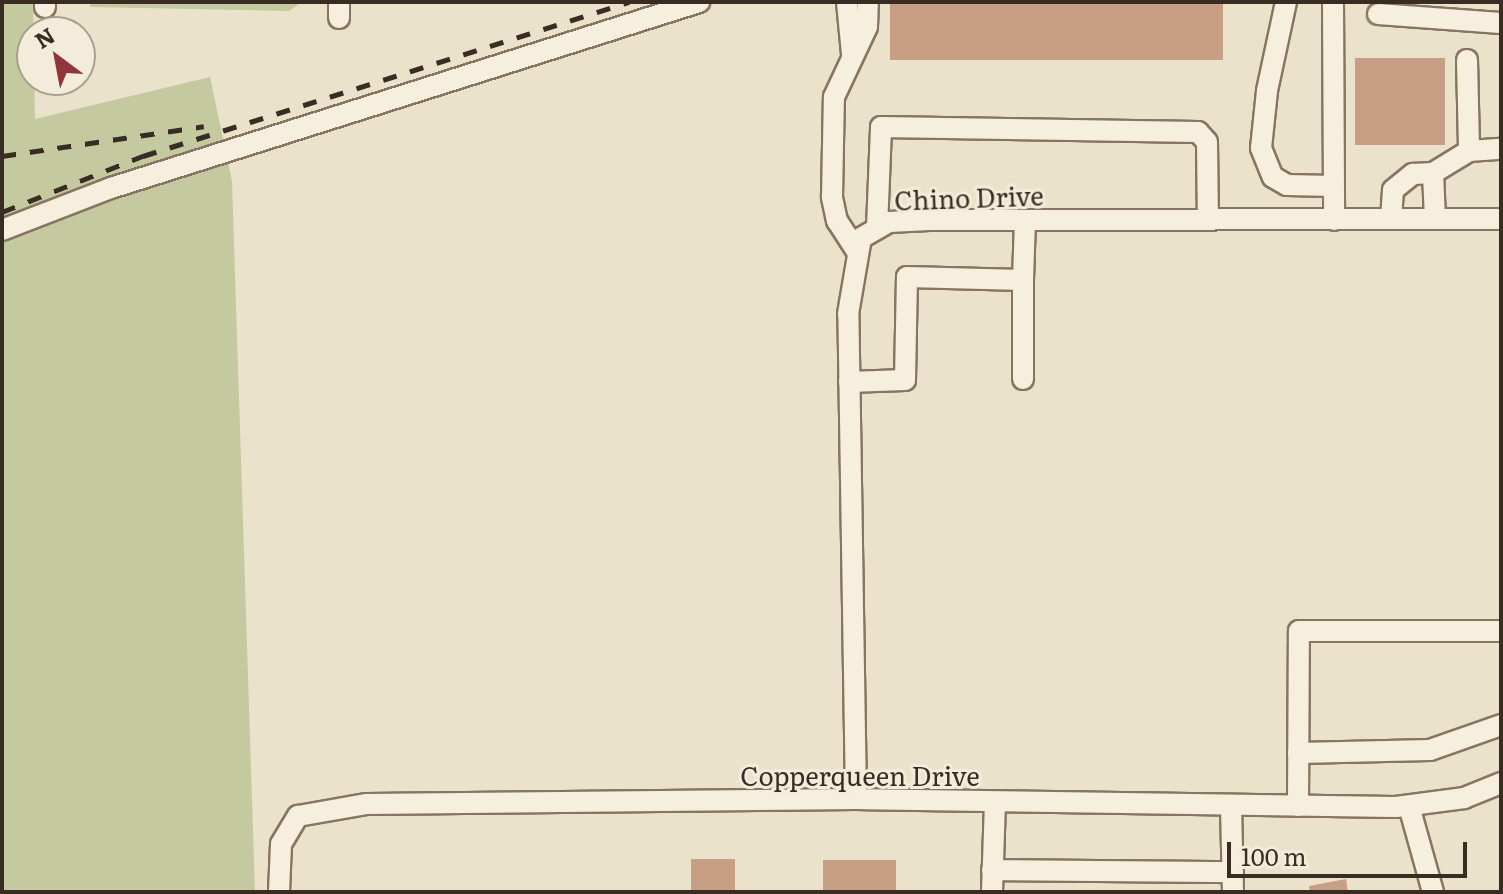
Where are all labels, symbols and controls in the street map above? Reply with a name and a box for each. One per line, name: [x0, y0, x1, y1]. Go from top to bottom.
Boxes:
north arrow: [16, 16, 96, 96]
text: N: [28, 18, 61, 56]
street label: Chino Drive: [894, 179, 1044, 215]
street label: Copperqueen Drive: [740, 759, 980, 791]
scale bar: [1231, 826, 1471, 876]
text: 100 m: [1241, 838, 1307, 873]

